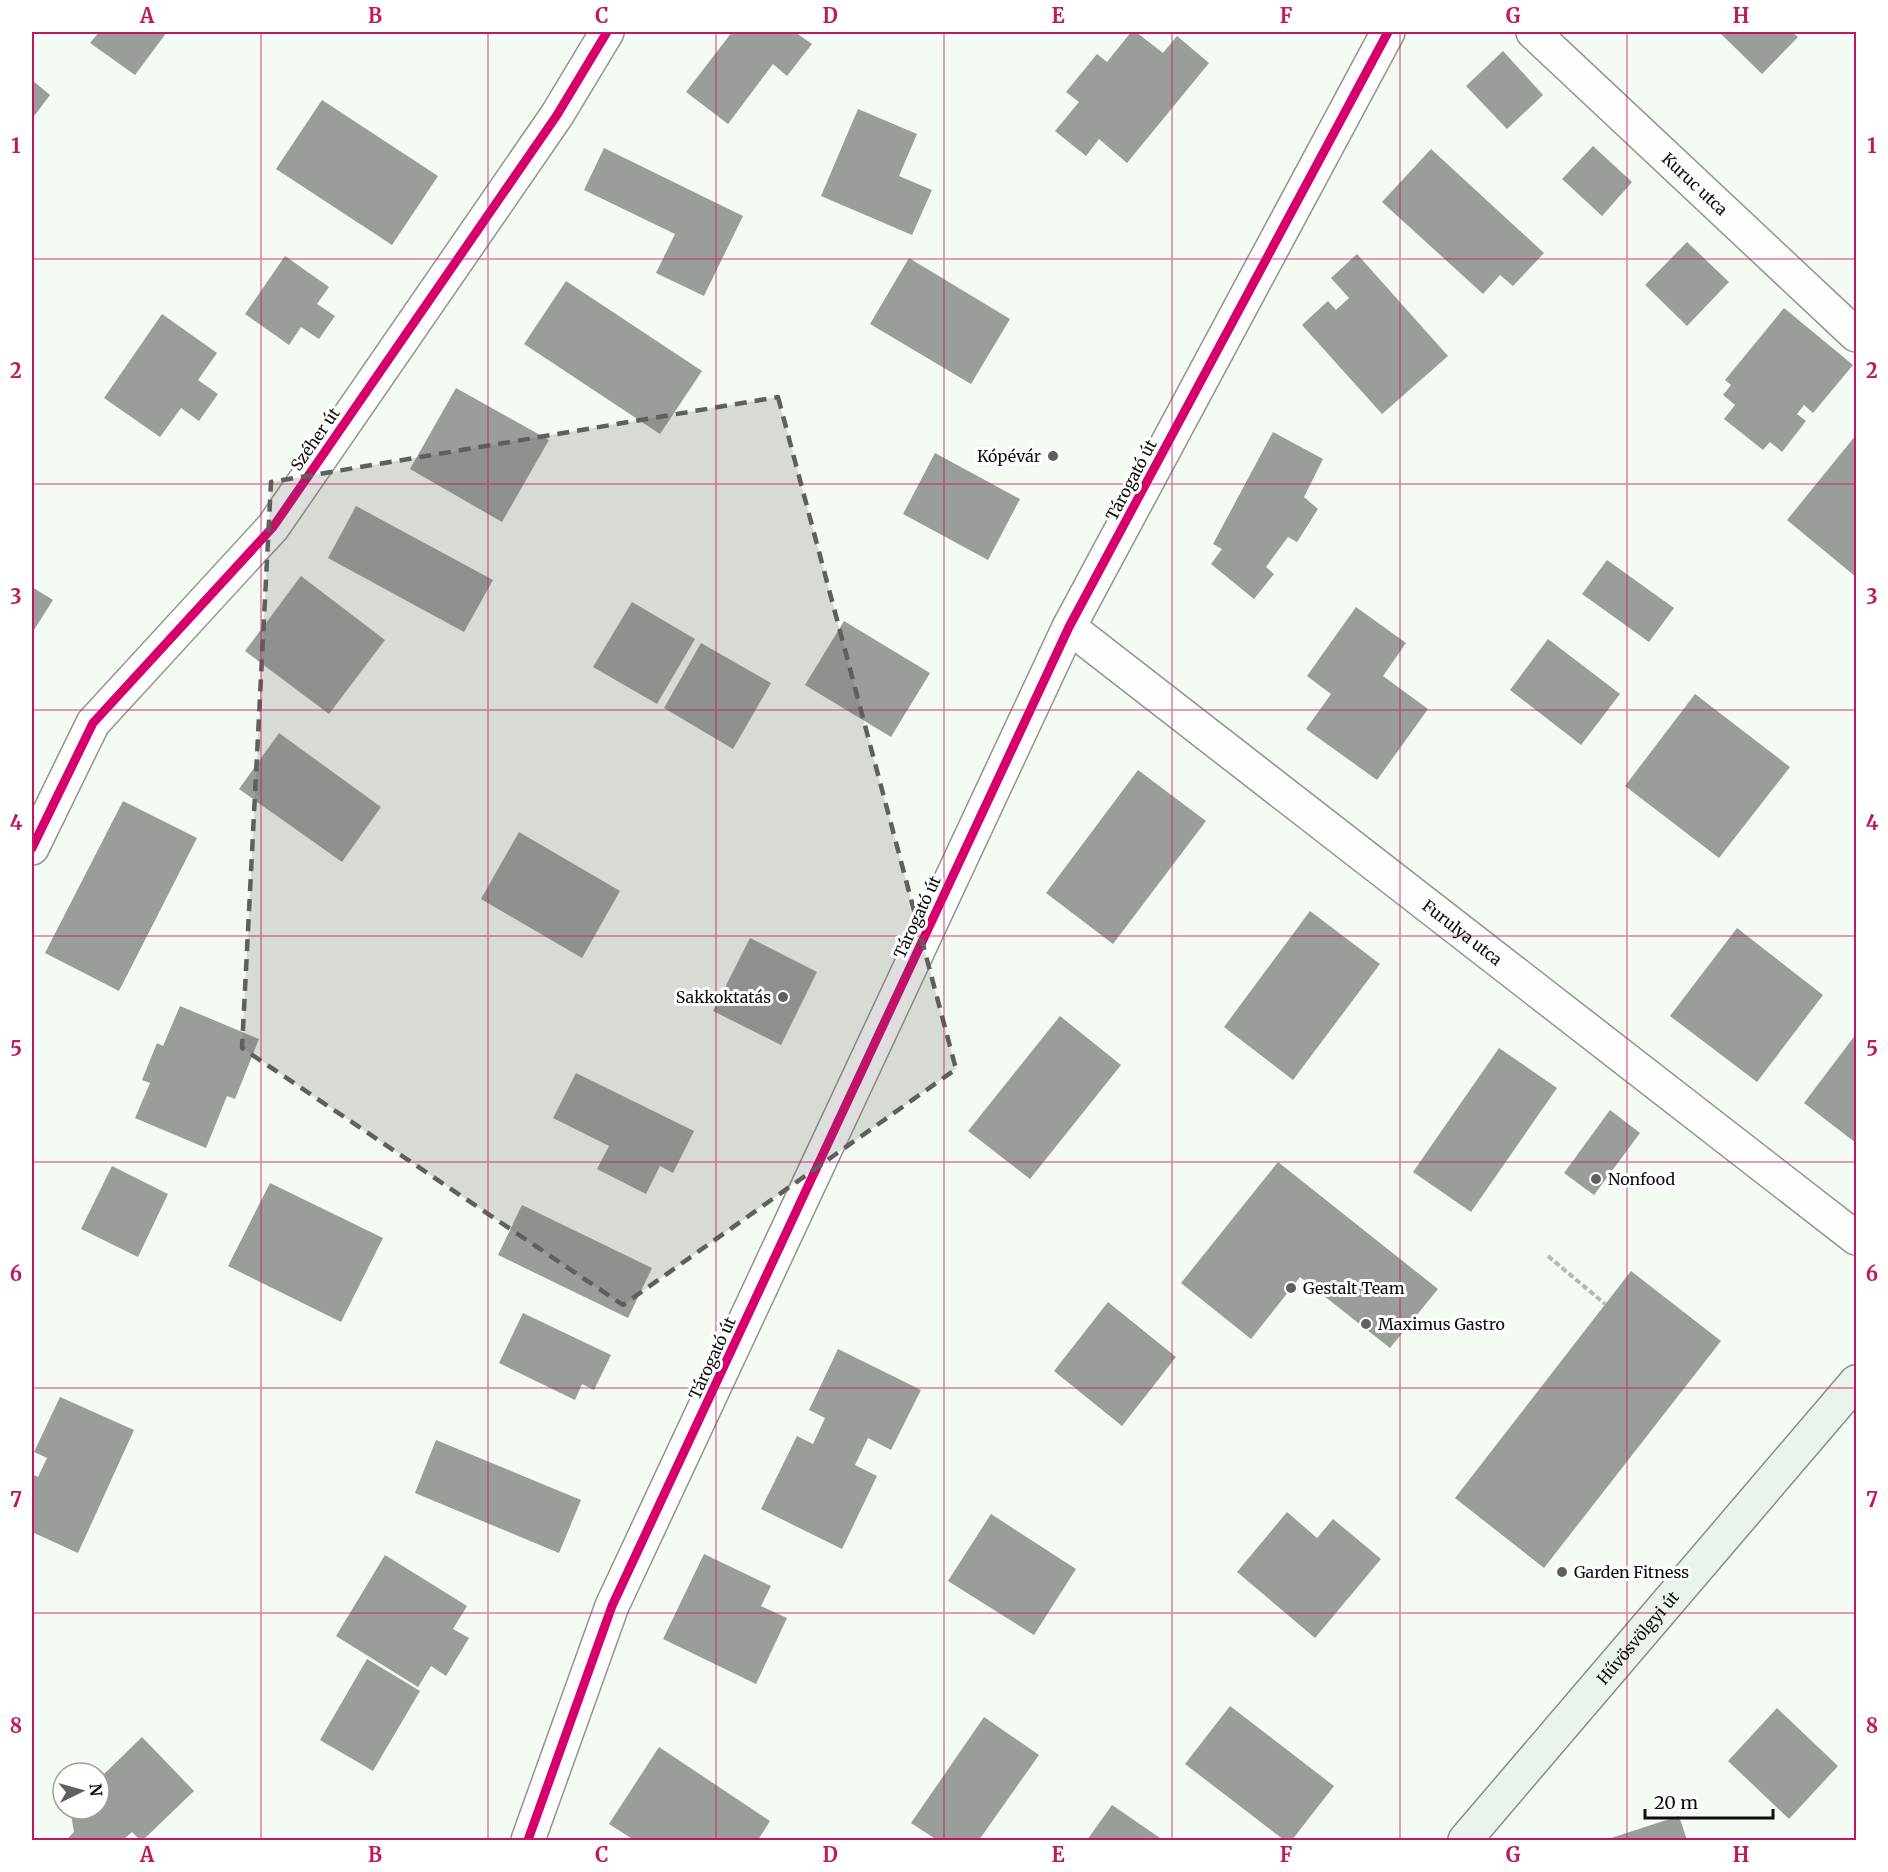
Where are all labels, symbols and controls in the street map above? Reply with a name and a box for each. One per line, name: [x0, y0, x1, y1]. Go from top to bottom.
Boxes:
text: A: [139, 3, 155, 28]
text: B: [368, 3, 382, 28]
text: C: [595, 3, 609, 28]
text: D: [822, 3, 838, 28]
text: E: [1051, 3, 1065, 28]
text: F: [1280, 3, 1293, 28]
text: G: [1506, 3, 1521, 28]
text: H: [1733, 3, 1749, 28]
text: 1: [11, 133, 21, 158]
text: 1: [1867, 133, 1877, 158]
street label: Kuruc utca: [1658, 148, 1732, 220]
text: 2: [10, 358, 22, 383]
text: 2: [1866, 358, 1878, 383]
street label: Széher út: [286, 403, 344, 474]
street label: Tárogató út: [1101, 435, 1161, 524]
place label: Kópévár: [977, 446, 1041, 466]
marker: Kópévár: [1046, 449, 1060, 463]
text: 3: [10, 584, 22, 609]
text: 3: [1866, 584, 1878, 609]
text: 4: [10, 810, 23, 835]
text: 4: [1866, 810, 1879, 835]
street label: Tárogató út: [889, 872, 945, 962]
street label: Furulya utca: [1419, 895, 1506, 970]
place label: Sakkoktatás: [676, 987, 771, 1007]
marker: Sakkoktatás: [776, 990, 790, 1004]
text: 5: [10, 1036, 22, 1061]
text: 5: [1866, 1036, 1878, 1061]
place label: Nonfood: [1608, 1169, 1675, 1189]
marker: Nonfood: [1589, 1172, 1603, 1186]
text: 6: [10, 1261, 22, 1286]
text: 6: [1866, 1261, 1878, 1286]
place label: Gestalt Team: [1303, 1278, 1405, 1298]
marker: Gestalt Team: [1284, 1281, 1298, 1295]
street label: Tárogató út: [684, 1313, 740, 1403]
place label: Maximus Gastro: [1378, 1314, 1505, 1334]
marker: Maximus Gastro: [1359, 1317, 1373, 1331]
text: 7: [10, 1487, 22, 1512]
text: 7: [1866, 1487, 1878, 1512]
place label: Garden Fitness: [1574, 1562, 1689, 1582]
marker: Garden Fitness: [1555, 1565, 1569, 1579]
street label: Hűvösvölgyi út: [1593, 1587, 1683, 1688]
text: 8: [10, 1713, 22, 1738]
text: 8: [1866, 1713, 1878, 1738]
north arrow: [51, 1761, 111, 1821]
scale bar: [1645, 1782, 1772, 1820]
text: N: [85, 1783, 106, 1797]
text: 20 m: [1654, 1791, 1698, 1814]
text: A: [139, 1842, 155, 1867]
text: B: [368, 1842, 382, 1867]
text: C: [595, 1842, 609, 1867]
text: D: [822, 1842, 838, 1867]
text: E: [1051, 1842, 1065, 1867]
text: F: [1280, 1842, 1293, 1867]
text: G: [1506, 1842, 1521, 1867]
text: H: [1733, 1842, 1749, 1867]

